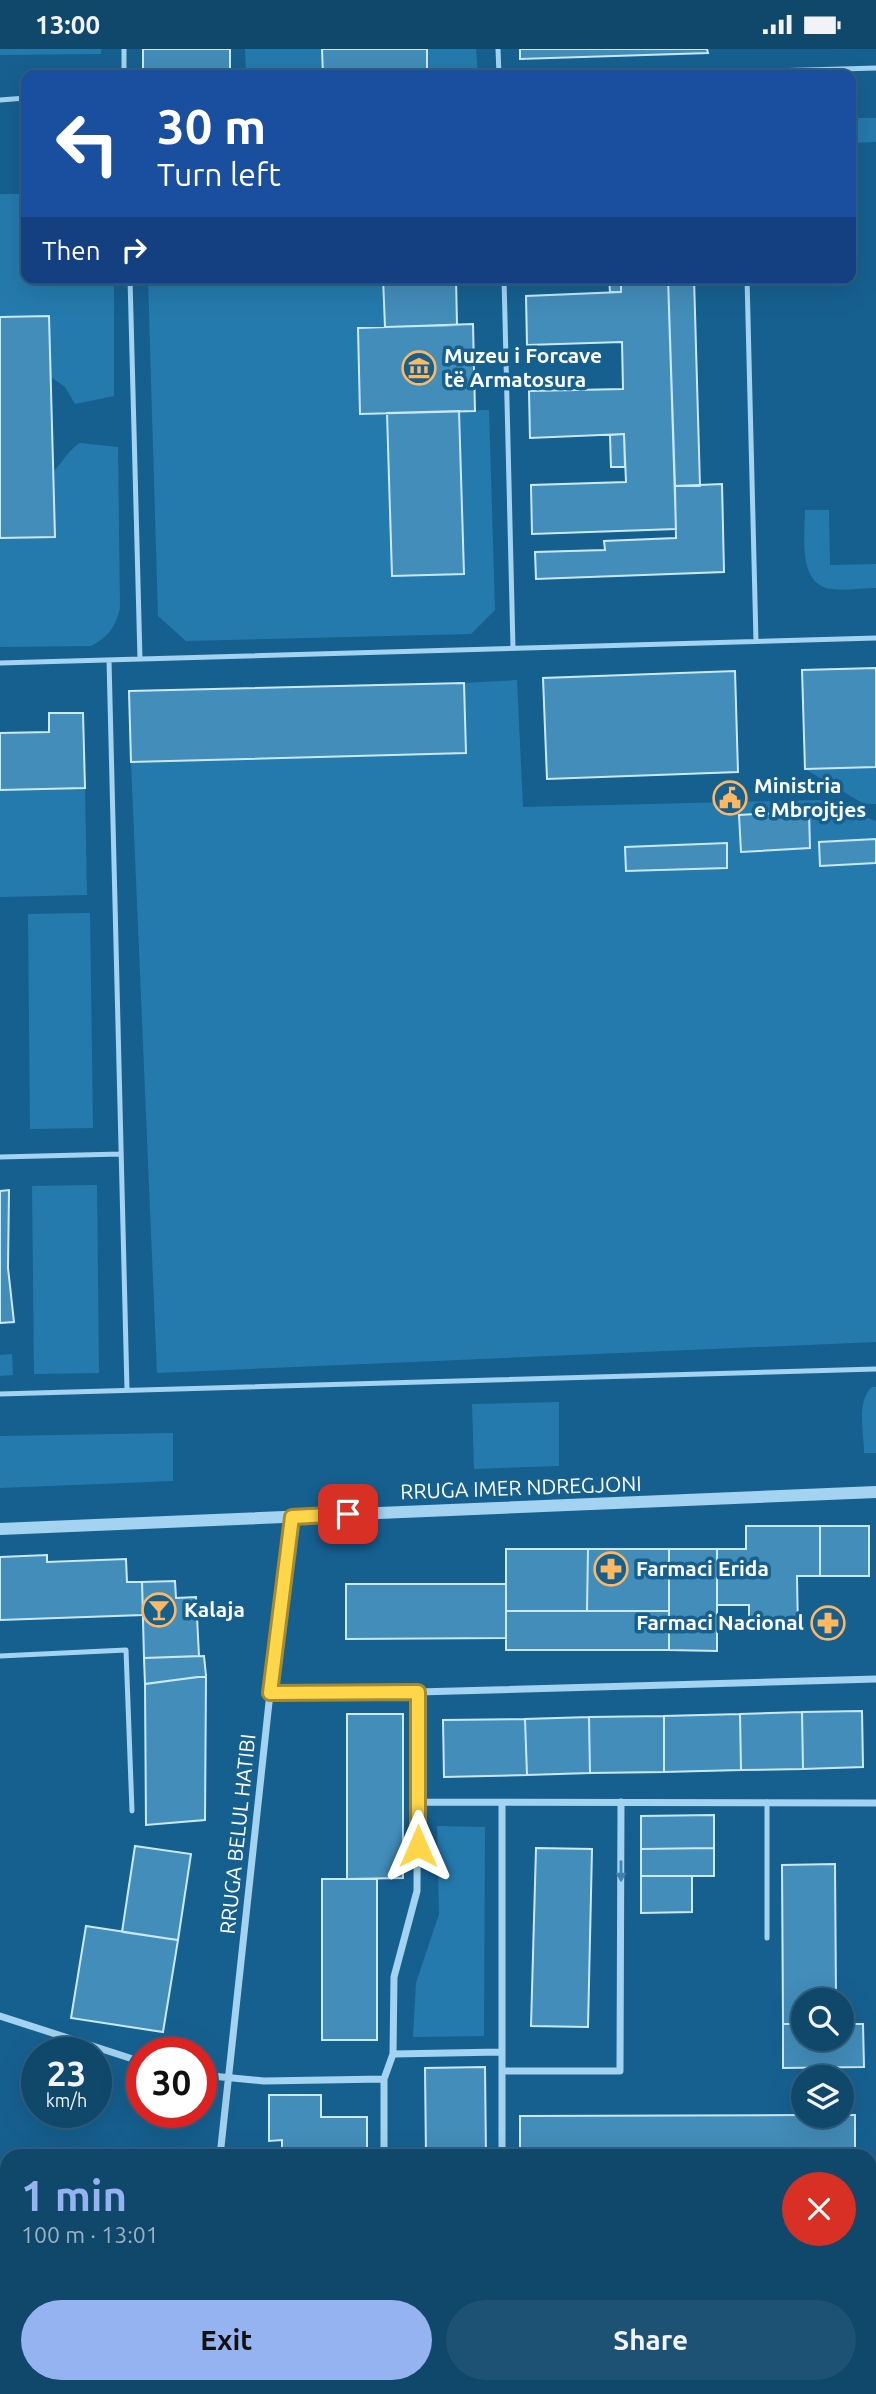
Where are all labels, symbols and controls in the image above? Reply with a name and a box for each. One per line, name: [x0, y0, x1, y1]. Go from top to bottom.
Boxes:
text: 13:00: [35, 10, 100, 39]
icon: left: [42, 98, 133, 189]
text: 30 m: [157, 98, 266, 153]
text: Turn left: [157, 156, 281, 192]
icon: right: [115, 231, 153, 269]
text: Then: [42, 236, 101, 265]
place label: Muzeu i Forcave të Armatosura: [444, 343, 602, 391]
museum icon: Muzeu i Forcave të Armatosura: [400, 349, 438, 387]
place label: Ministria e Mbrojtjes: [754, 773, 866, 821]
public building icon: Ministria e Mbrojtjes: [711, 779, 749, 817]
street label: RRUGA IMER NDREGJONI: [400, 1471, 642, 1503]
pin: [318, 1484, 378, 1544]
icon: arrive: [329, 1495, 367, 1533]
pharmacy icon: Farmaci Erida: [592, 1550, 630, 1588]
place label: Farmaci Erida: [636, 1556, 769, 1580]
bar icon: Kalaja: [140, 1591, 178, 1629]
place label: Kalaja: [184, 1597, 245, 1621]
pharmacy icon: Farmaci Nacional: [809, 1604, 847, 1642]
place label: Farmaci Nacional: [636, 1610, 804, 1634]
street label: RRUGA BELUL HATIBI: [215, 1733, 259, 1935]
position arrow: [381, 1809, 455, 1883]
one-way arrow: [615, 1860, 627, 1882]
map controls: [791, 1988, 854, 2128]
button: search: [791, 1988, 854, 2051]
speed limit sign: 30: [126, 2037, 217, 2128]
text: 23: [47, 2053, 86, 2093]
button: layers: [791, 2065, 854, 2128]
text: km/h: [46, 2090, 87, 2110]
text: 1 min: [21, 2172, 127, 2219]
button: close: [782, 2172, 856, 2246]
text: 100 m · 13:01: [21, 2222, 159, 2247]
button: Exit: [21, 2300, 432, 2380]
button: Share: [446, 2300, 856, 2380]

